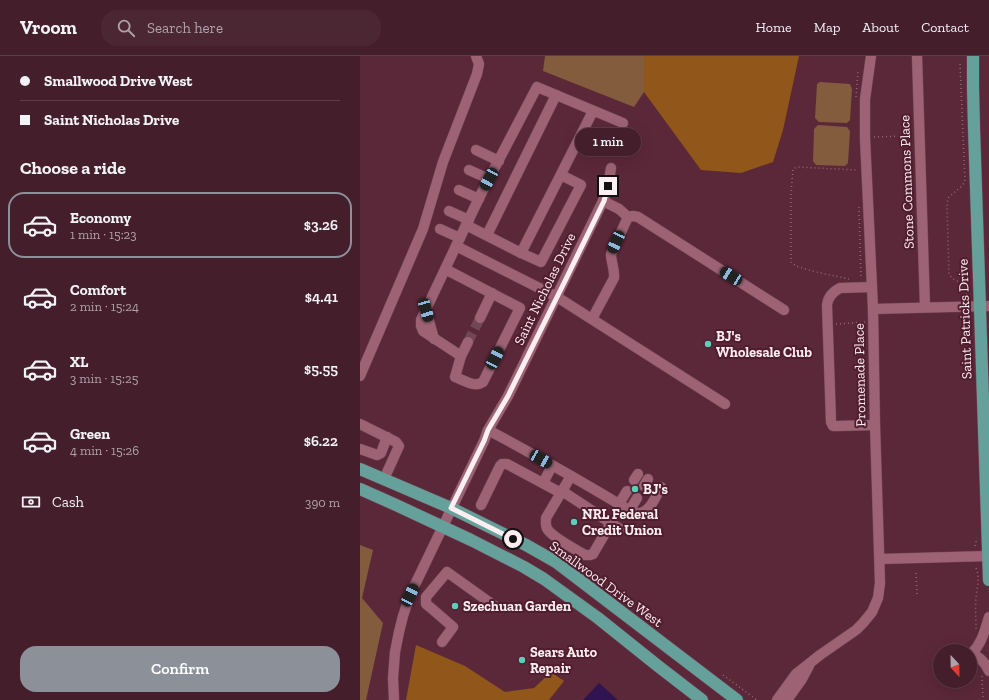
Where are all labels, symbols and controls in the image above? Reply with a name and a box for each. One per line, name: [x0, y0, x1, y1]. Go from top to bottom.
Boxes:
search box: [101, 10, 381, 46]
text: Vroom: [20, 16, 77, 39]
icon: search: [115, 17, 137, 39]
text: Search here: [147, 19, 223, 37]
text: Home: [756, 19, 792, 36]
text: Map: [814, 19, 840, 36]
text: About: [862, 19, 899, 36]
text: Contact: [921, 19, 969, 36]
text: Smallwood Drive West: [44, 72, 192, 90]
text: Saint Nicholas Drive: [44, 111, 179, 129]
street label: Stone Commons Place: [896, 114, 918, 249]
callout: 1 min: [575, 128, 641, 156]
text: 1 min: [593, 134, 623, 149]
text: Choose a ride: [20, 157, 126, 179]
car: [478, 166, 500, 192]
route end: [599, 177, 617, 195]
icon: car: [22, 207, 58, 243]
text: Economy: [70, 209, 131, 227]
text: $3.26: [304, 216, 338, 234]
text: 1 min · 15:23: [70, 227, 137, 242]
car: [605, 229, 627, 255]
street label: Saint Nicholas Drive: [510, 230, 580, 348]
street label: Saint Patricks Drive: [954, 258, 976, 379]
car: [718, 265, 744, 287]
icon: car: [22, 279, 58, 315]
text: Comfort: [70, 281, 126, 299]
text: $4.41: [305, 288, 338, 306]
car: [417, 297, 435, 323]
text: 2 min · 15:24: [70, 299, 139, 314]
street label: Promenade Place: [851, 323, 869, 427]
place label: BJ's Wholesale Club: [716, 328, 812, 361]
marker: BJ's Wholesale Club: [703, 339, 713, 349]
car: [484, 345, 506, 371]
icon: car: [22, 351, 58, 387]
text: XL: [70, 353, 88, 371]
text: $5.55: [304, 360, 338, 378]
text: 3 min · 15:25: [70, 371, 138, 386]
icon: car: [22, 423, 58, 459]
text: Green: [70, 425, 110, 443]
text: $6.22: [304, 432, 338, 450]
text: 4 min · 15:26: [70, 443, 139, 458]
car: [528, 448, 554, 470]
place label: BJ's: [643, 481, 668, 498]
marker: BJ's: [630, 484, 640, 494]
icon: cash: [20, 491, 42, 513]
text: Cash: [52, 493, 84, 511]
text: 390 m: [305, 495, 340, 510]
place label: NRL Federal Credit Union: [582, 506, 663, 539]
marker: NRL Federal Credit Union: [569, 517, 579, 527]
route start: [504, 530, 522, 548]
street label: Smallwood Drive West: [546, 537, 666, 631]
car: [399, 582, 421, 608]
place label: Szechuan Garden: [463, 598, 572, 615]
marker: Szechuan Garden: [450, 601, 460, 611]
place label: Sears Auto Repair: [530, 644, 598, 677]
north arrow: [933, 644, 977, 688]
map controls: [933, 644, 977, 688]
button: Confirm: [20, 646, 340, 692]
marker: Sears Auto Repair: [517, 655, 527, 665]

